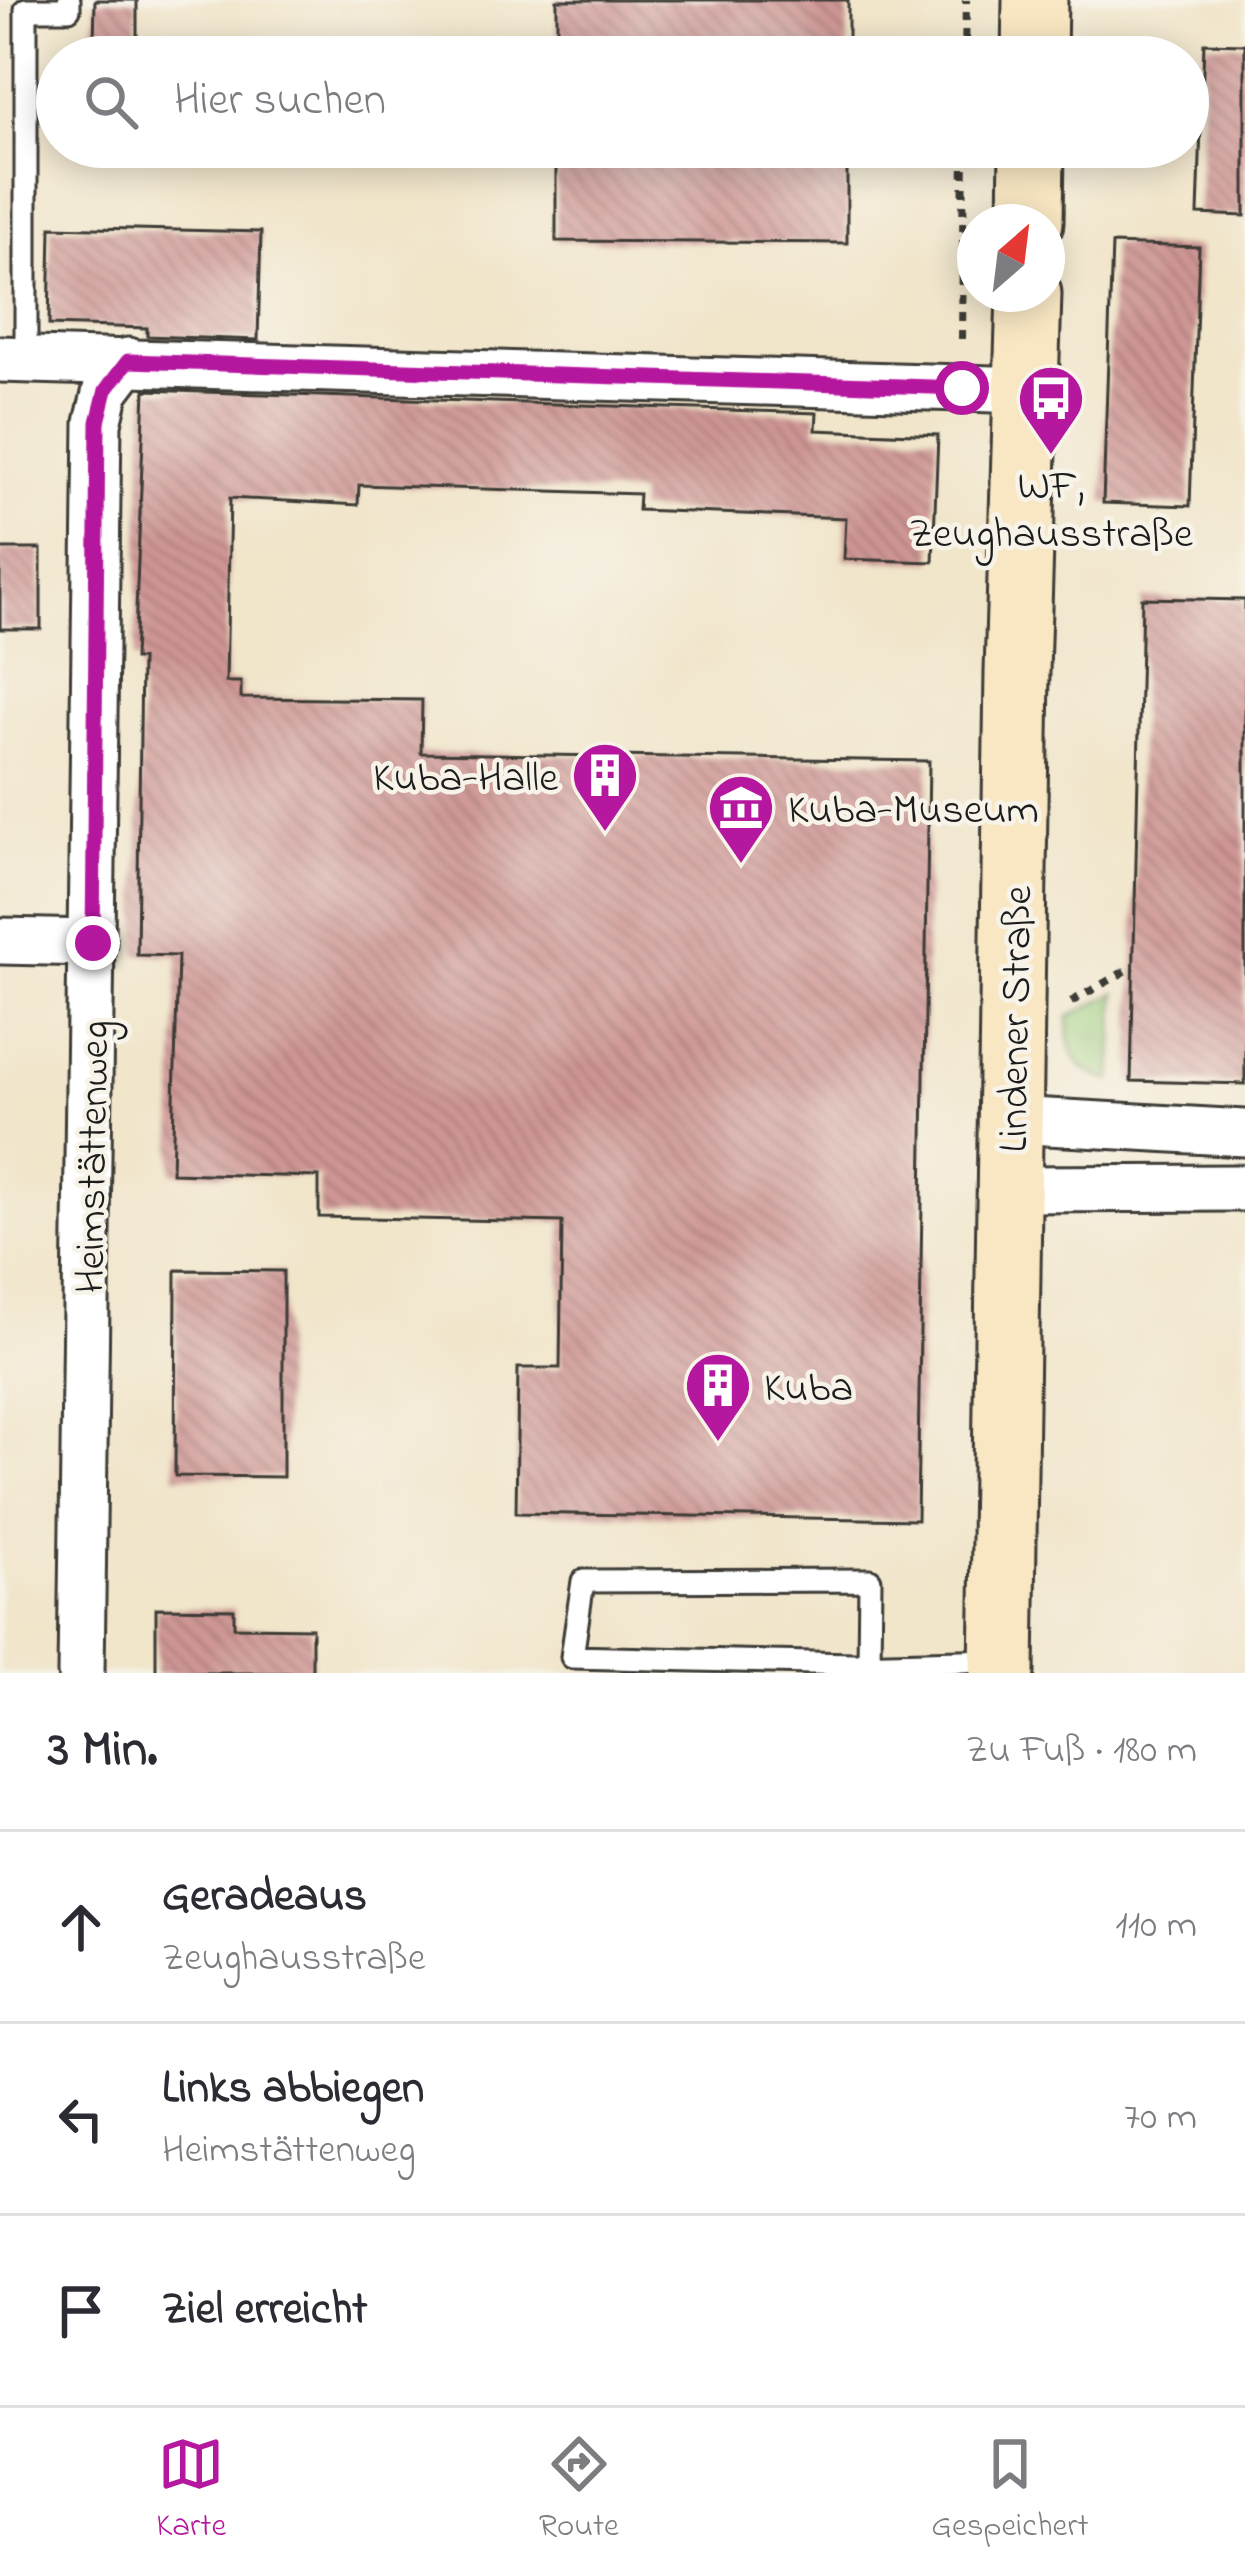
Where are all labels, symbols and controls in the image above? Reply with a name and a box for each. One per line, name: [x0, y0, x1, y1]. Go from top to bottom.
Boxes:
search box: [36, 36, 1209, 168]
icon: search: [78, 69, 144, 135]
text: Hier suchen: [174, 69, 386, 135]
north arrow: [957, 204, 1065, 312]
route start: [935, 361, 989, 415]
bus stop icon: WF, Zeughausstraße: [1016, 363, 1086, 457]
place label: WF, Zeughausstraße: [909, 457, 1193, 566]
building icon: Kuba-Halle: [570, 740, 640, 834]
place label: Kuba-Halle: [373, 749, 558, 810]
museum icon: Kuba-Museum: [706, 772, 776, 866]
place label: Kuba-Museum: [788, 781, 1039, 842]
street label: Lindener Straße: [985, 885, 1050, 1153]
route end: [66, 916, 120, 970]
street label: Heimstättenweg: [62, 1020, 127, 1294]
building icon: Kuba: [683, 1350, 753, 1444]
place label: Kuba: [764, 1359, 853, 1420]
text: 3 Min.: [48, 1714, 158, 1789]
text: Zu Fuß · 180 m: [966, 1723, 1197, 1780]
text: Geradeaus: [162, 1865, 367, 1931]
icon: ahead: [48, 1894, 114, 1960]
text: 110 m: [1115, 1898, 1197, 1955]
text: Zeughausstraße: [162, 1931, 425, 1988]
text: Links abbiegen: [162, 2057, 424, 2123]
icon: left: [48, 2086, 114, 2152]
text: 70 m: [1124, 2090, 1197, 2147]
text: Heimstättenweg: [162, 2123, 416, 2180]
icon: arrive: [48, 2278, 114, 2344]
text: Ziel erreicht: [162, 2278, 367, 2344]
tab: Karte: [156, 2431, 226, 2551]
tab: Route: [539, 2431, 619, 2551]
tab: Gespeichert: [931, 2431, 1089, 2551]

